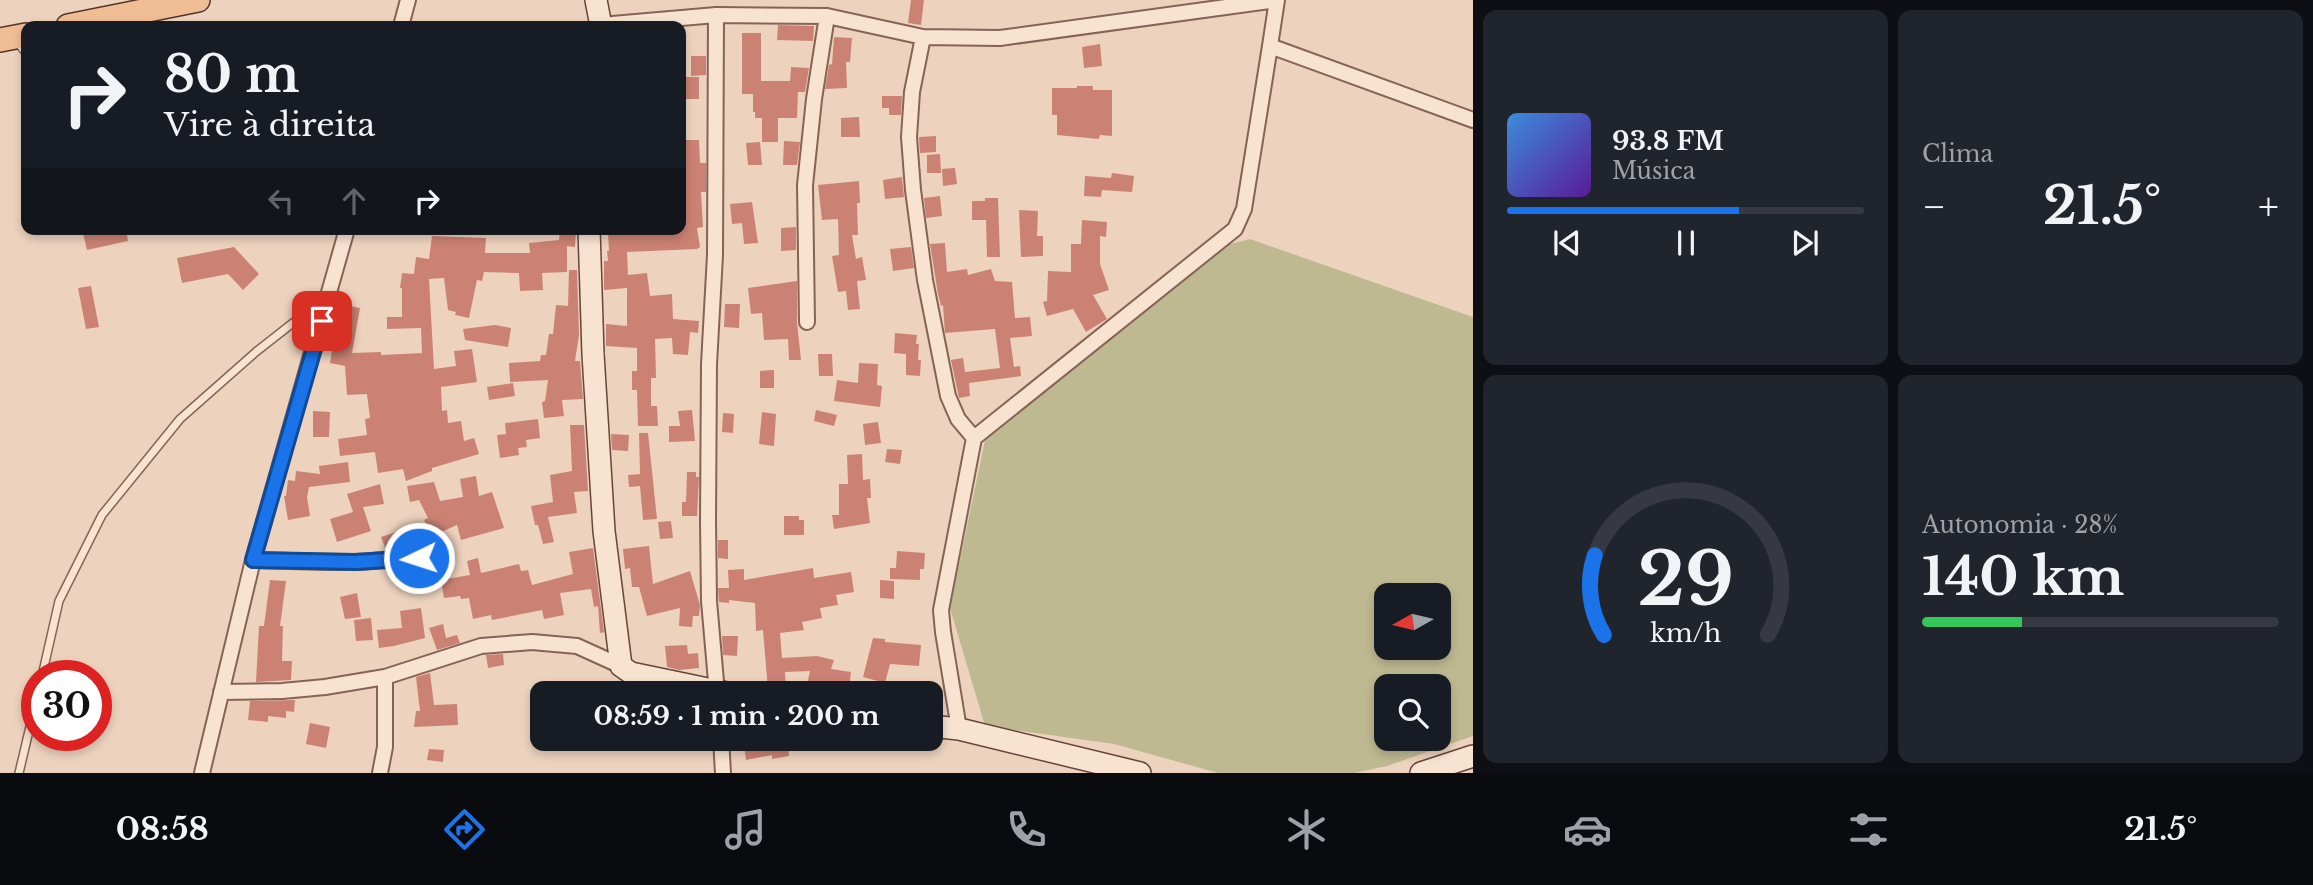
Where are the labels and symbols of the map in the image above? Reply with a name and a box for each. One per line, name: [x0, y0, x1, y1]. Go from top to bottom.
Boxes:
pin: [292, 291, 352, 351]
position arrow: [382, 521, 456, 595]
north arrow: [1374, 583, 1451, 660]
speed limit sign: 30: [21, 660, 112, 751]

